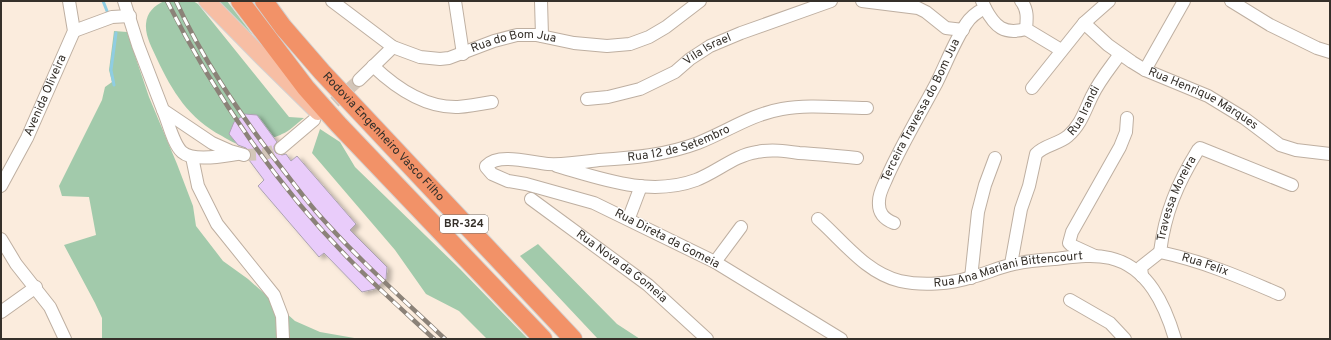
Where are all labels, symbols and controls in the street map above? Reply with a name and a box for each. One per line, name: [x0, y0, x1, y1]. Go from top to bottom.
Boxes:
street label: Rua do Bom Jua: [469, 27, 558, 57]
street label: Vila Israel: [680, 30, 734, 69]
street label: Terceira Travessa do Bom Jua: [878, 36, 964, 184]
street label: Avenida Oliveira: [21, 52, 71, 139]
street label: Rua Henrique Marques: [1146, 64, 1261, 134]
street label: Rodovia Engenheiro Vasco Filho: [319, 69, 448, 205]
street label: Rua Irandi: [1064, 83, 1104, 140]
street label: Rua 12 de Setembro: [627, 121, 733, 166]
street label: Travessa Moreira: [1154, 153, 1200, 243]
street label: Rua Direta da Gomeia: [612, 205, 722, 273]
road number: BR-324: [440, 215, 488, 233]
street label: Rua Nova da Gomeia: [573, 227, 671, 307]
street label: Rua Ana Mariani Bittencourt: [933, 248, 1083, 292]
street label: Rua Felix: [1180, 250, 1231, 280]

